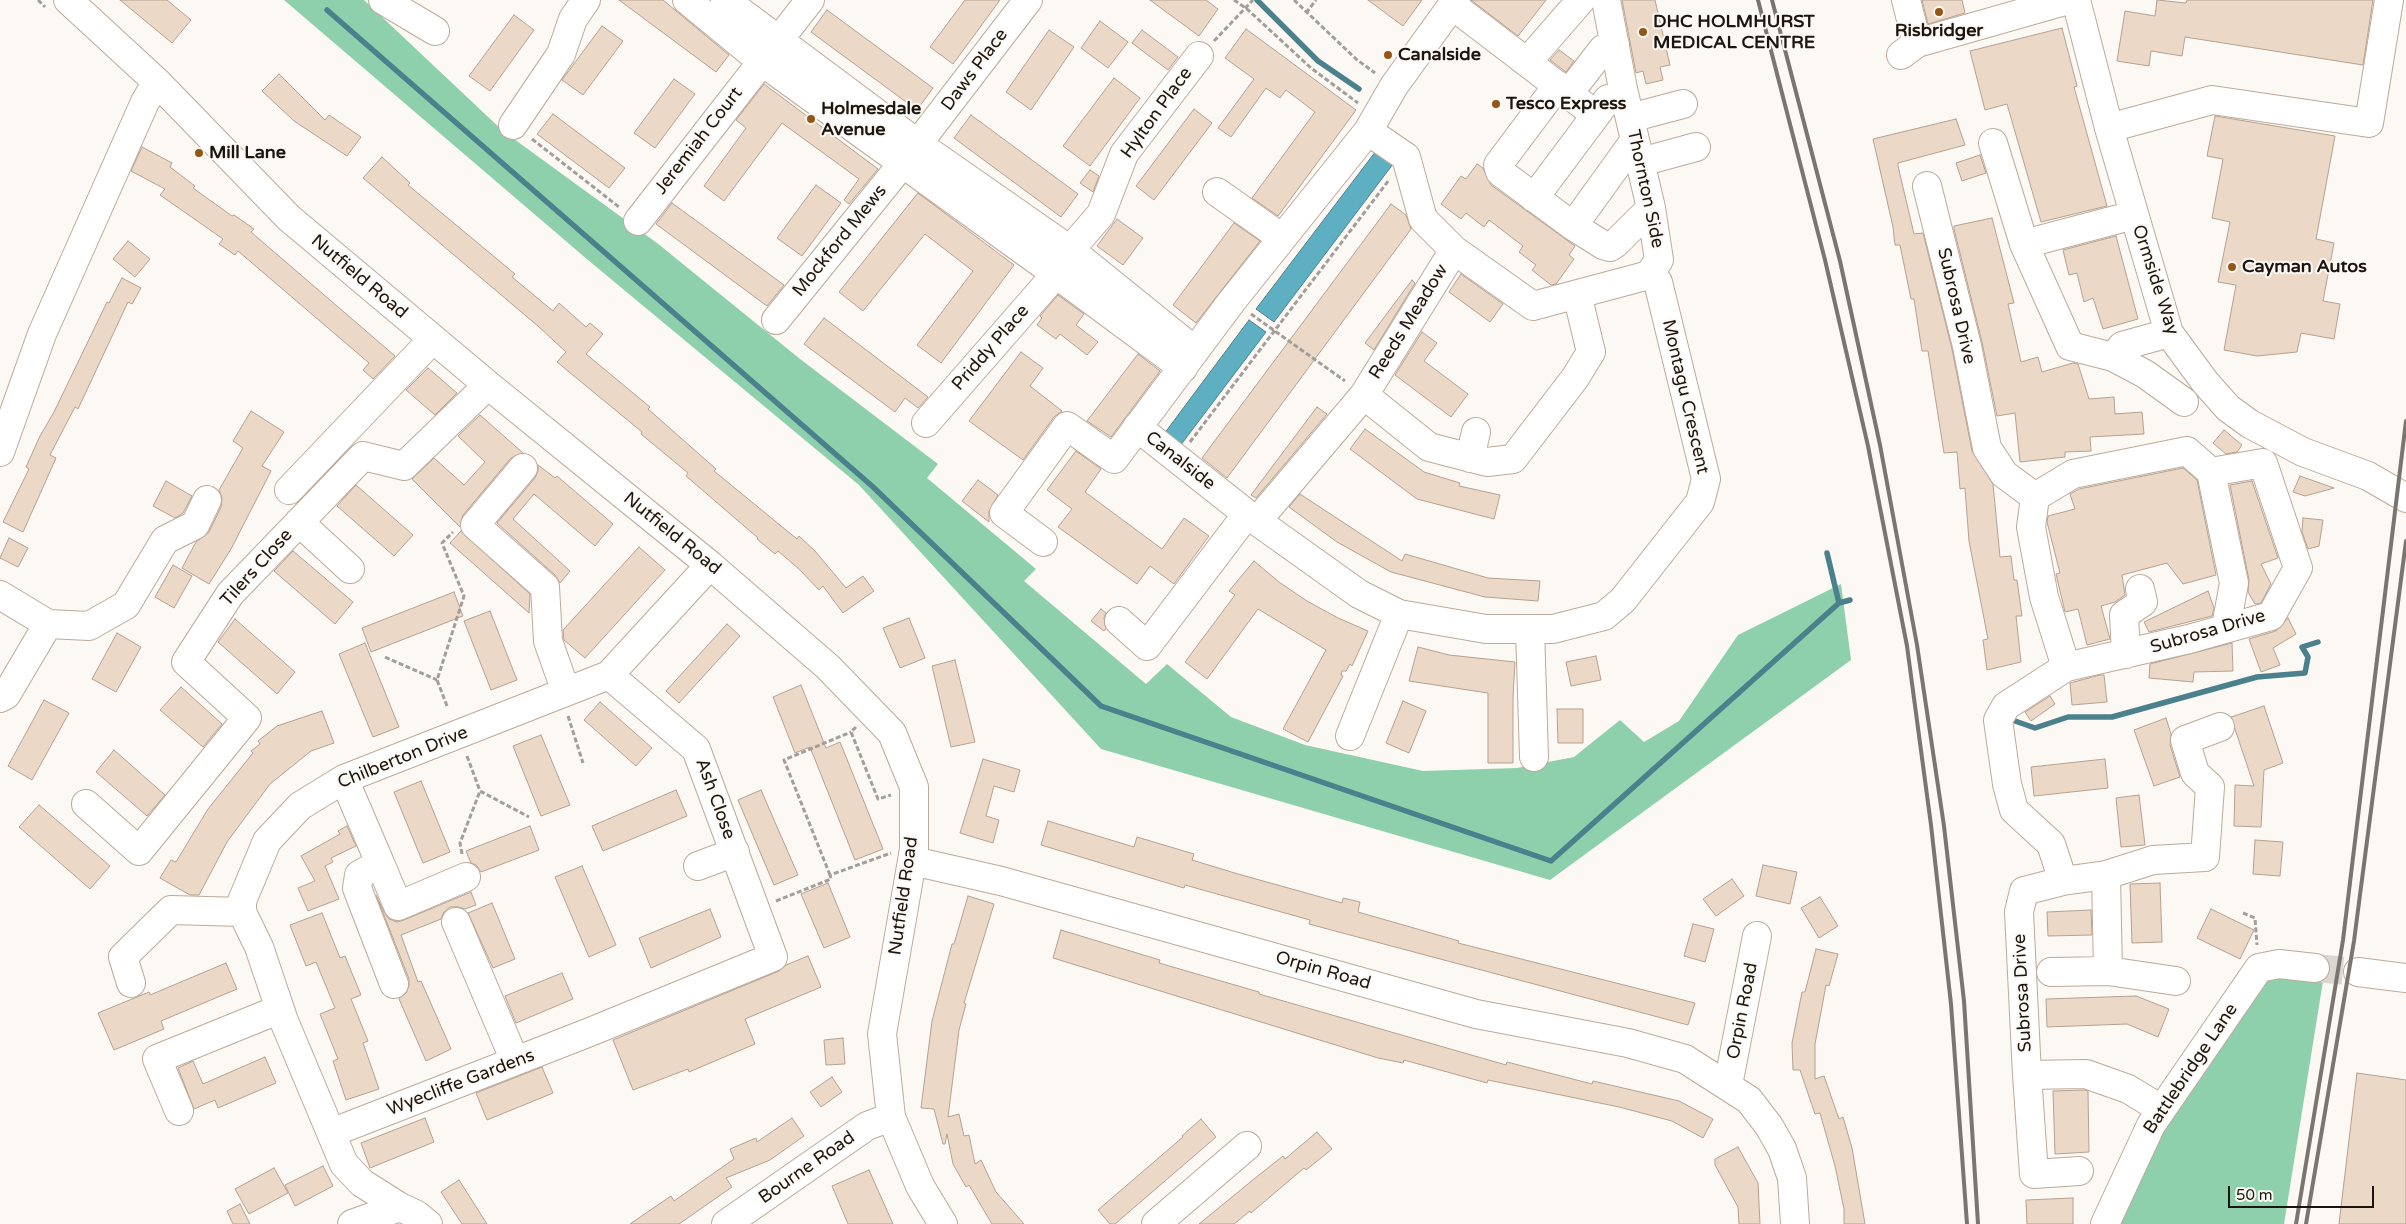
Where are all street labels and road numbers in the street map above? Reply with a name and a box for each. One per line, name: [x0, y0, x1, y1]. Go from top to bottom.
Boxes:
street label: Daws Place: [937, 25, 1013, 115]
street label: Hylton Place: [1117, 63, 1197, 163]
street label: Jeremiah Court: [650, 83, 748, 199]
street label: Thornton Side: [1622, 128, 1668, 250]
street label: Mockford Mews: [788, 181, 892, 301]
street label: Ormside Way: [2127, 222, 2183, 338]
street label: Nutfield Road: [306, 230, 412, 324]
street label: Subrosa Drive: [1932, 246, 1980, 366]
street label: Reeds Meadow: [1365, 260, 1453, 384]
street label: Priddy Place: [948, 301, 1034, 395]
street label: Montagu Crescent: [1657, 318, 1713, 476]
street label: Canalside: [1141, 427, 1219, 495]
street label: Nutfield Road: [619, 488, 725, 580]
street label: Tilers Close: [217, 525, 297, 611]
street label: Subrosa Drive: [2148, 605, 2268, 659]
street label: Chilberton Drive: [335, 722, 471, 794]
street label: Ash Close: [690, 756, 740, 842]
street label: Nutfield Road: [885, 835, 923, 957]
street label: Subrosa Drive: [2009, 933, 2037, 1053]
street label: Orpin Road: [1273, 947, 1373, 995]
street label: Orpin Road: [1723, 961, 1763, 1061]
street label: Battlebridge Lane: [2139, 1000, 2243, 1138]
street label: Wyecliffe Gardens: [384, 1045, 538, 1121]
street label: Bourne Road: [755, 1127, 859, 1209]

